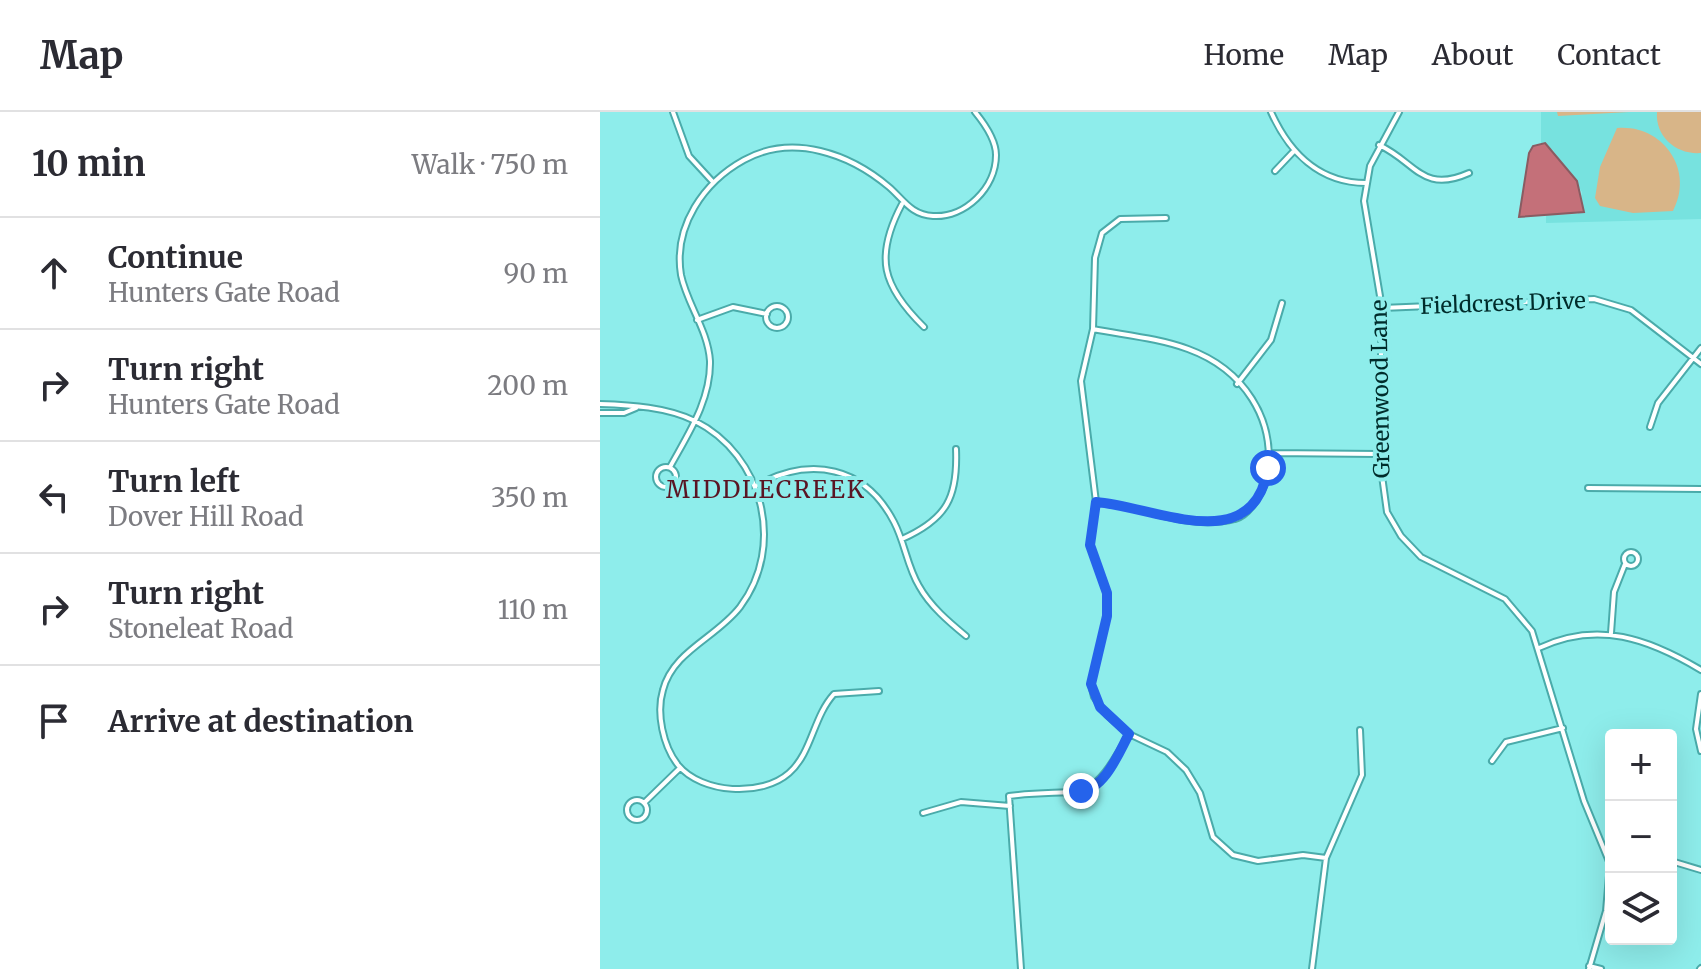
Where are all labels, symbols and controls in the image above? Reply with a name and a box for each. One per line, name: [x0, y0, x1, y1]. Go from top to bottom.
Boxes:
text: Map: [40, 32, 124, 79]
text: Home: [1203, 37, 1284, 73]
text: Map: [1328, 37, 1388, 73]
text: About: [1432, 37, 1513, 73]
text: Contact: [1557, 37, 1661, 73]
text: 10 min: [32, 143, 146, 185]
text: Walk · 750 m: [412, 148, 568, 181]
text: Continue: [108, 238, 243, 276]
icon: ahead: [32, 251, 76, 295]
text: 90 m: [504, 257, 568, 290]
text: Hunters Gate Road: [108, 276, 340, 309]
street label: Fieldcrest Drive: [1420, 286, 1586, 320]
street label: Greenwood Lane: [1364, 300, 1396, 478]
text: Turn right: [108, 350, 264, 388]
icon: right: [32, 363, 76, 407]
text: 200 m: [487, 369, 568, 402]
text: Hunters Gate Road: [108, 388, 340, 421]
route start: [1250, 450, 1286, 486]
text: Turn left: [108, 462, 240, 500]
district label: MIDDLECREEK: [666, 474, 866, 505]
icon: left: [32, 475, 76, 519]
text: 350 m: [491, 481, 568, 514]
text: Dover Hill Road: [108, 500, 304, 533]
text: Turn right: [108, 574, 264, 612]
icon: right: [32, 587, 76, 631]
text: 110 m: [498, 593, 568, 626]
text: Stoneleat Road: [108, 612, 294, 645]
icon: arrive: [32, 699, 76, 743]
text: Arrive at destination: [108, 702, 414, 740]
map controls: [1605, 729, 1677, 945]
button: +: [1605, 729, 1677, 801]
route end: [1063, 773, 1099, 809]
button: −: [1605, 801, 1677, 873]
button: layers: [1605, 873, 1677, 945]

